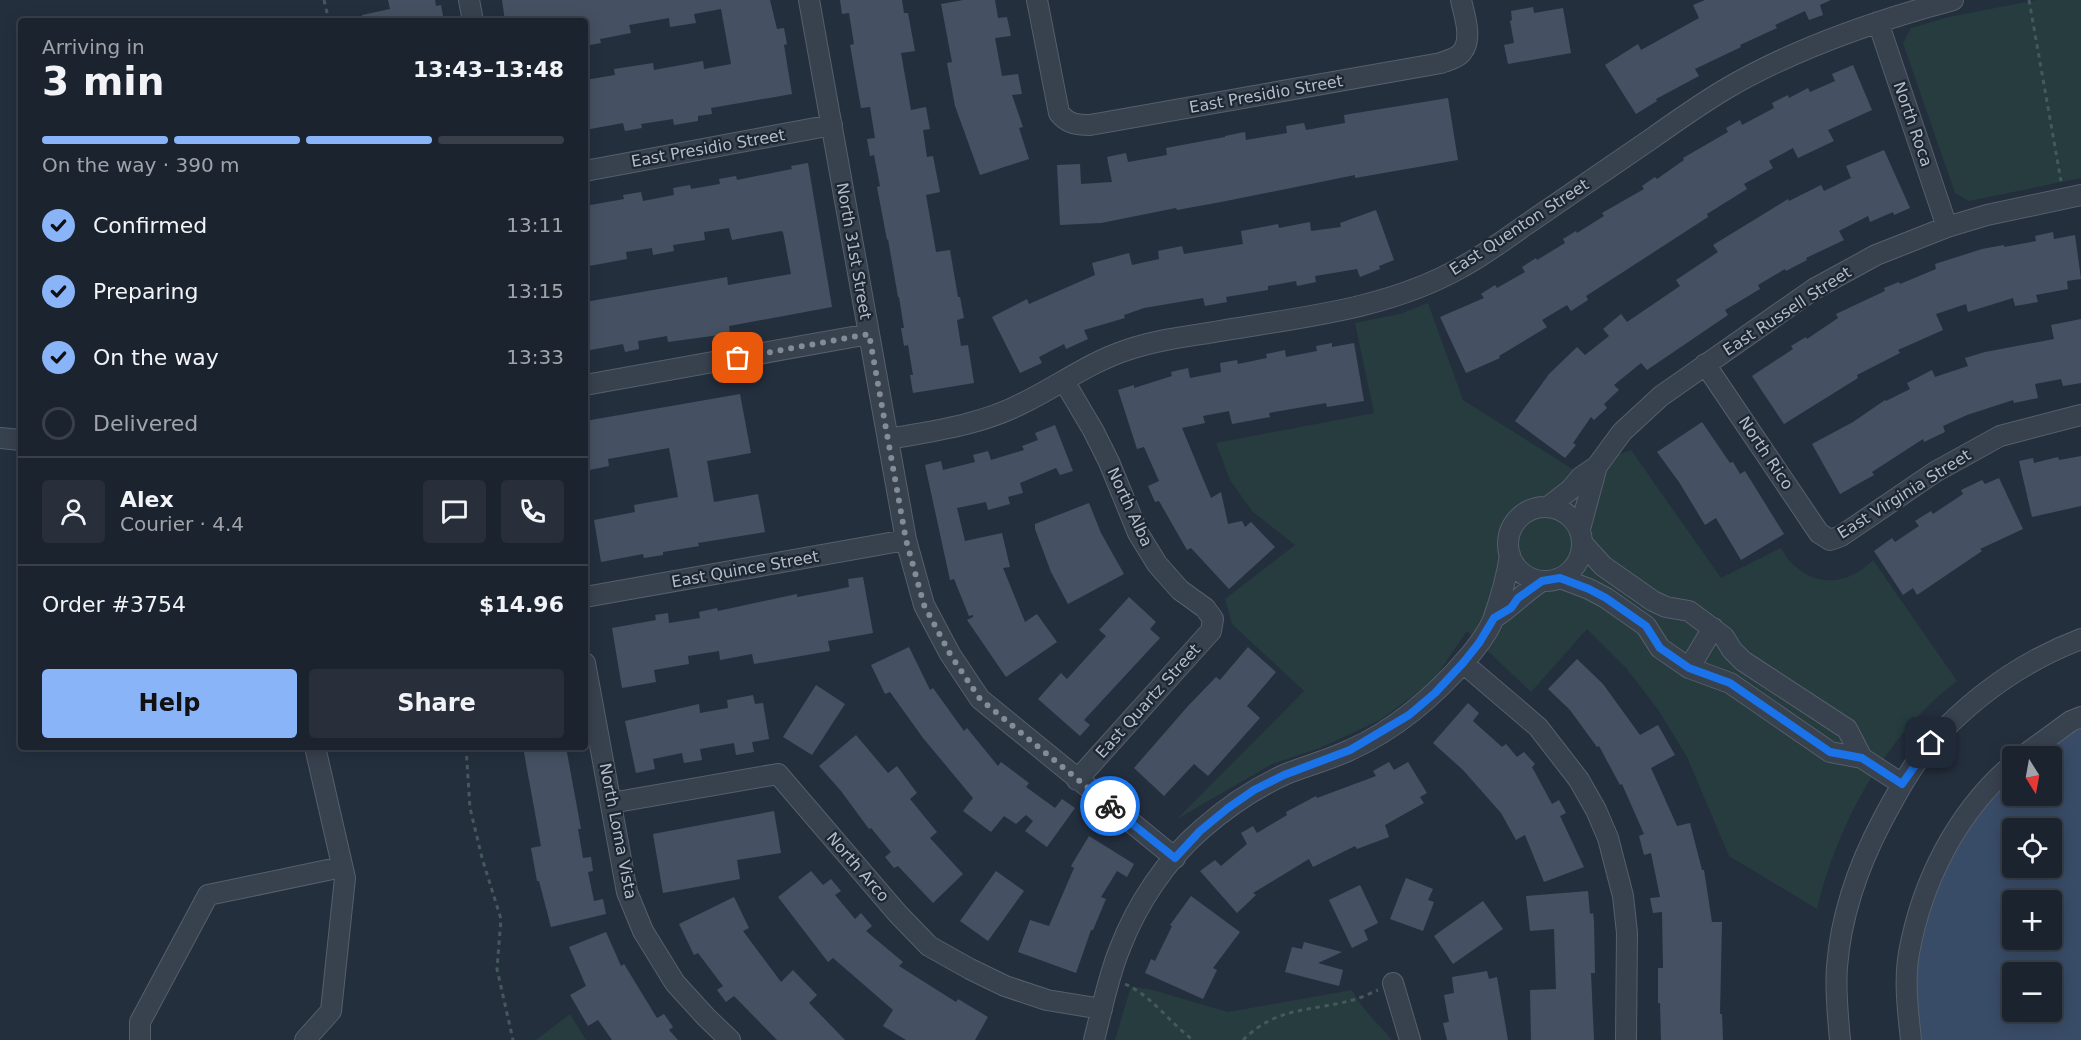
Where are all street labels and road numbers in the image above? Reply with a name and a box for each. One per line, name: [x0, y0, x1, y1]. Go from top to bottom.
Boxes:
street label: East Presidio Street: [1188, 71, 1344, 117]
street label: North Roca: [1890, 79, 1936, 169]
street label: East Presidio Street: [630, 125, 786, 171]
street label: East Quenton Street: [1446, 175, 1592, 279]
street label: North 31st Street: [833, 181, 875, 321]
street label: East Russell Street: [1719, 262, 1855, 360]
street label: North Rico: [1735, 413, 1797, 493]
street label: East Virginia Street: [1834, 445, 1974, 543]
street label: North Alba: [1103, 464, 1157, 550]
street label: East Quince Street: [670, 547, 820, 591]
street label: East Quartz Street: [1092, 640, 1204, 762]
street label: North Loma Vista: [595, 761, 641, 901]
street label: North Arco: [823, 828, 893, 906]

